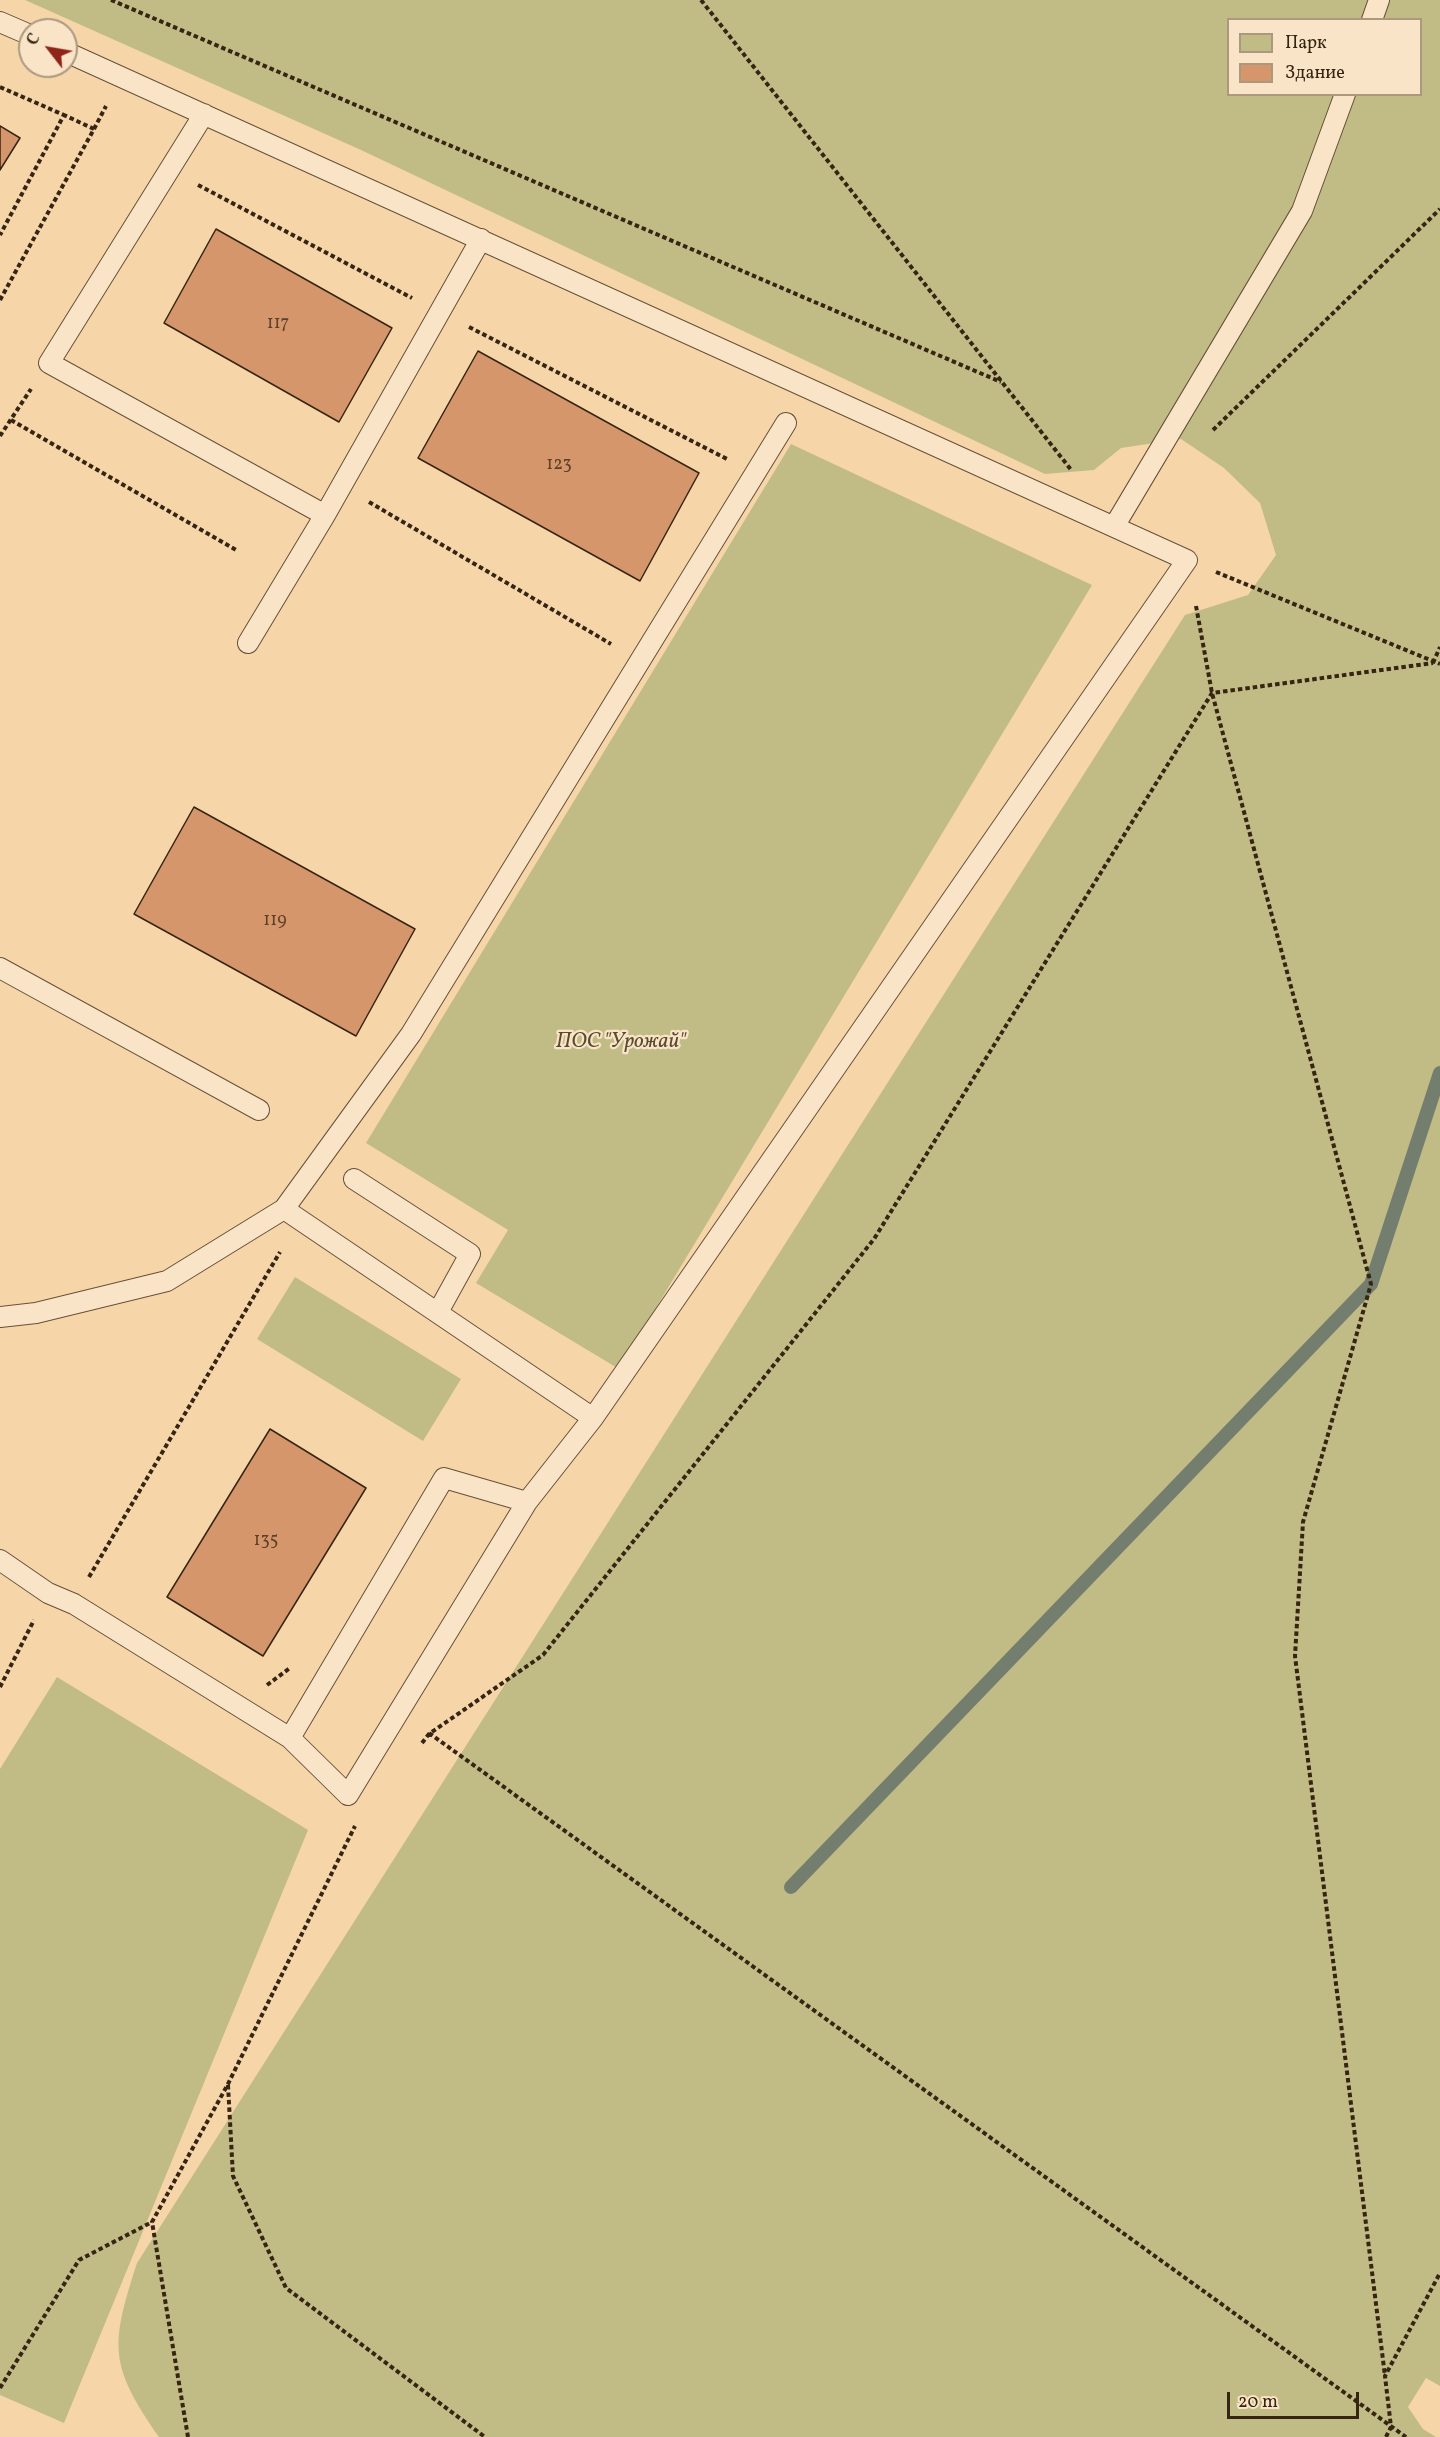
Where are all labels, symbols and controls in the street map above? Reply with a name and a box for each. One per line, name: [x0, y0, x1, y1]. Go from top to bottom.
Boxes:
north arrow: [18, 18, 78, 78]
legend: [1227, 18, 1422, 96]
text: С: [22, 30, 46, 50]
text: Парк: [1285, 31, 1327, 56]
text: Здание: [1285, 61, 1345, 86]
house number: 117: [267, 314, 289, 336]
house number: 123: [546, 455, 572, 477]
house number: 119: [263, 911, 287, 933]
park label: ПОС "Урожай": [556, 1030, 686, 1056]
house number: 135: [254, 1531, 278, 1553]
scale bar: [1230, 2380, 1362, 2418]
text: 20 m: [1238, 2390, 1278, 2415]

